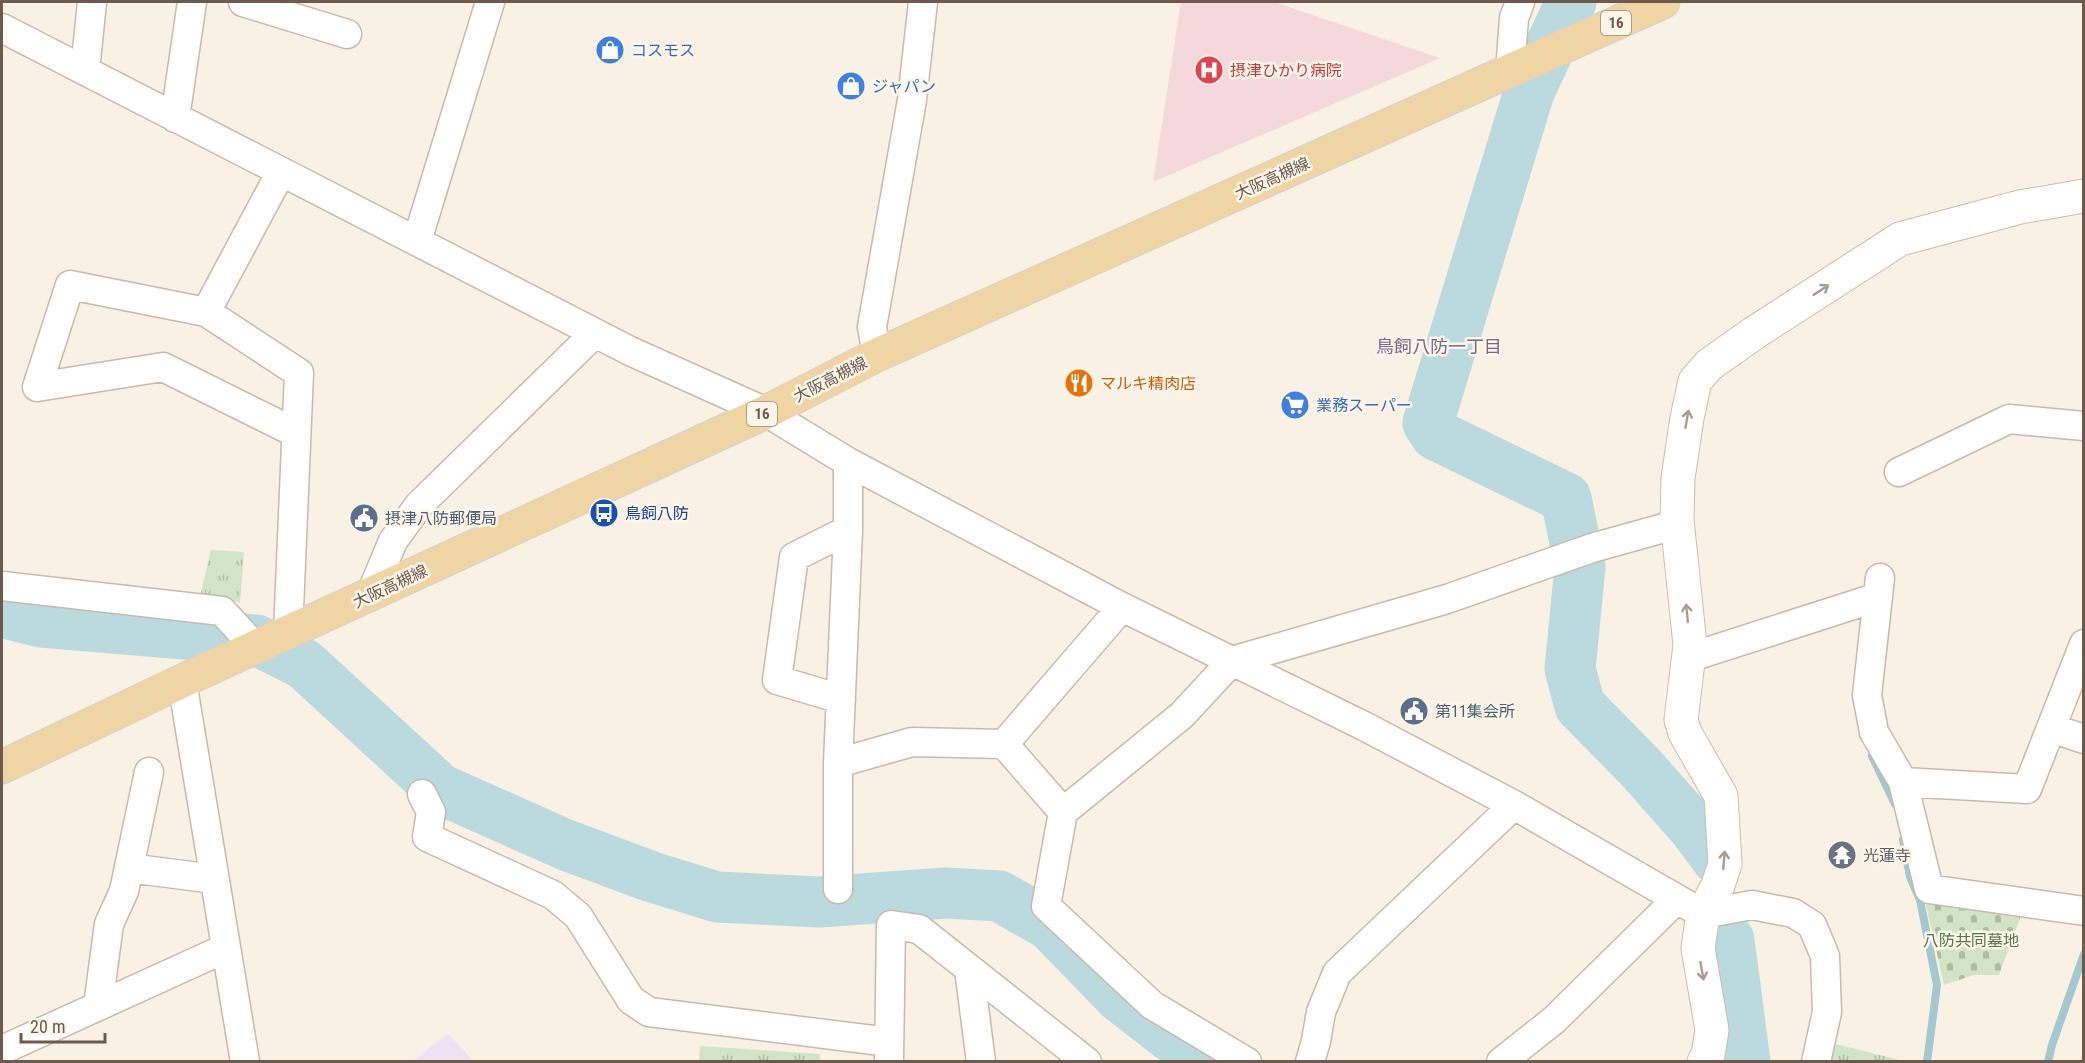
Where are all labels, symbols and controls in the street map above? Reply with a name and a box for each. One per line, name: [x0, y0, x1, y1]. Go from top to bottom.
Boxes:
road number: 16: [1601, 11, 1631, 35]
shop icon: コスモス: [594, 34, 626, 66]
place label: コスモス: [631, 41, 695, 60]
hospital icon: 摂津ひかり病院: [1193, 54, 1225, 86]
place label: 摂津ひかり病院: [1230, 61, 1342, 80]
shop icon: ジャパン: [835, 70, 867, 102]
place label: ジャパン: [872, 77, 936, 96]
street label: 大阪高槻線: [1232, 154, 1313, 203]
one-way arrow: [1812, 284, 1829, 296]
district label: 鳥飼八防一丁目: [1376, 336, 1502, 357]
street label: 大阪高槻線: [790, 353, 870, 406]
restaurant icon: マルキ精肉店: [1063, 367, 1095, 399]
place label: マルキ精肉店: [1100, 374, 1196, 393]
supermarket icon: 業務スーパー: [1279, 389, 1311, 421]
place label: 業務スーパー: [1316, 396, 1412, 415]
road number: 16: [747, 402, 777, 426]
one-way arrow: [1682, 410, 1693, 429]
bus stop icon: 鳥飼八防: [588, 497, 620, 529]
public building icon: 摂津八防郵便局: [348, 502, 380, 534]
place label: 鳥飼八防: [625, 504, 689, 523]
place label: 摂津八防郵便局: [385, 509, 497, 528]
street label: 大阪高槻線: [350, 561, 430, 612]
one-way arrow: [1681, 603, 1692, 623]
public building icon: 第11集会所: [1398, 695, 1430, 727]
place label: 第11集会所: [1435, 702, 1515, 721]
temple icon: 光蓮寺: [1826, 839, 1858, 871]
place label: 光蓮寺: [1863, 846, 1911, 865]
one-way arrow: [1719, 850, 1730, 870]
park label: 八防共同墓地: [1923, 931, 2019, 950]
one-way arrow: [1697, 961, 1708, 981]
scale bar: [21, 1006, 105, 1044]
text: 20 m: [30, 1016, 65, 1037]

